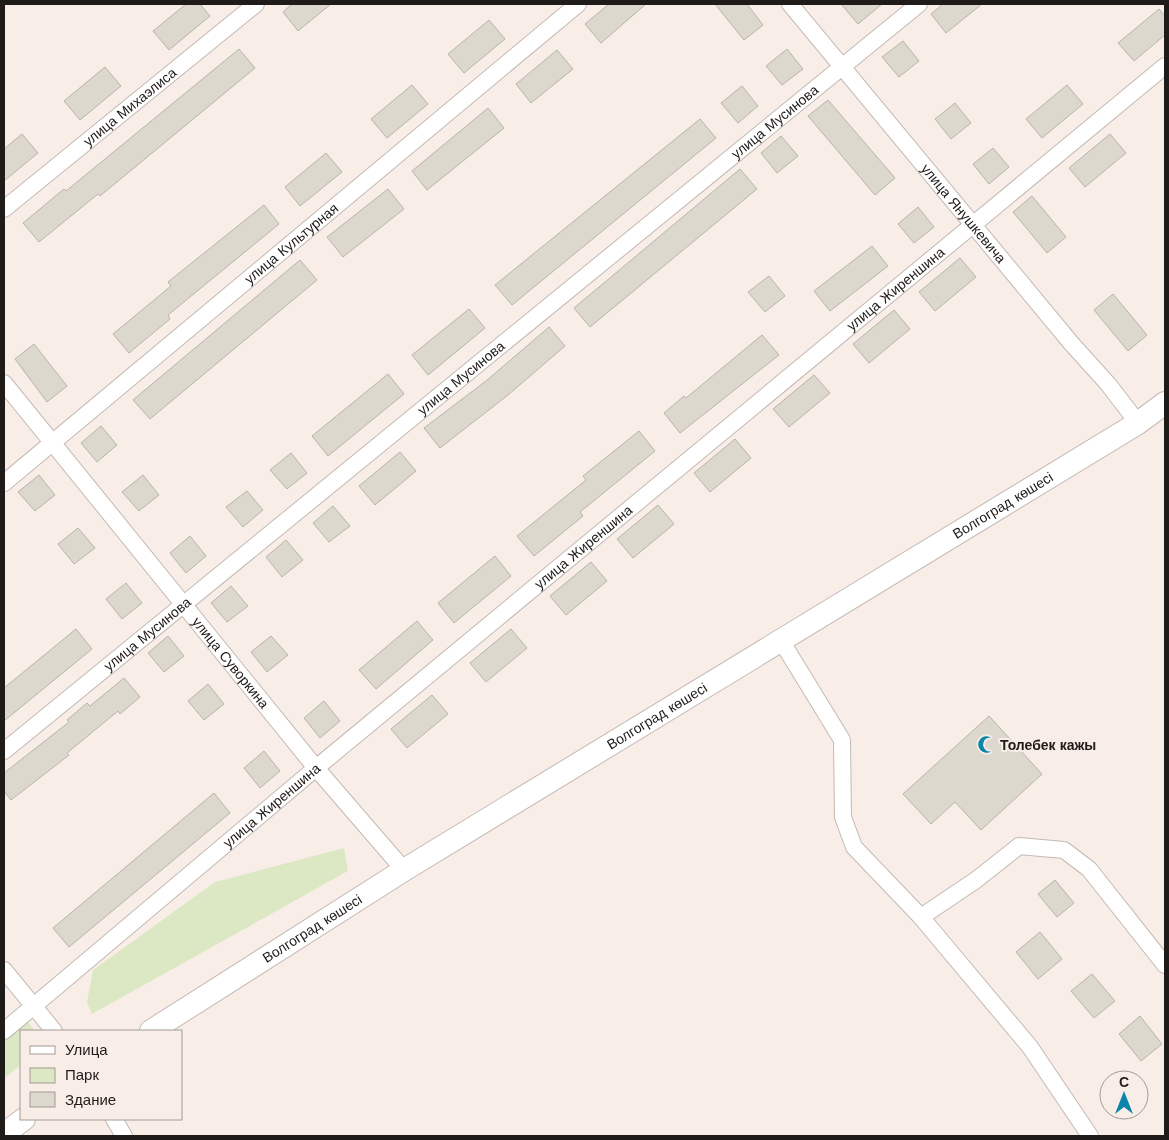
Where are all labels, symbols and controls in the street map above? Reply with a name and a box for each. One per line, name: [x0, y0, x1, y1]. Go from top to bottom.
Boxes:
street label: улица Михаэлиса: [80, 64, 180, 149]
street label: улица Мусинова: [728, 81, 822, 162]
street label: улица Янушкевича: [918, 161, 1009, 266]
street label: улица Культурная: [241, 200, 341, 287]
street label: улица Жиреншина: [843, 244, 948, 334]
street label: улица Мусинова: [414, 338, 508, 418]
street label: Волгоград көшесі: [950, 469, 1056, 542]
street label: улица Жиреншина: [531, 502, 636, 592]
street label: улица Мусинова: [101, 594, 194, 674]
street label: улица Суворкина: [189, 614, 273, 712]
street label: Волгоград көшесі: [604, 679, 710, 753]
mosque icon: Толебек кажы: [976, 735, 996, 755]
place label: Толебек кажы: [1000, 737, 1096, 753]
street label: улица Жиреншина: [220, 760, 324, 851]
street label: Волгоград көшесі: [260, 891, 365, 966]
legend: [20, 1030, 182, 1120]
text: Улица: [65, 1041, 108, 1059]
text: Парк: [65, 1066, 99, 1084]
north arrow: [1099, 1070, 1149, 1120]
text: С: [1119, 1074, 1129, 1090]
text: Здание: [65, 1091, 116, 1109]

